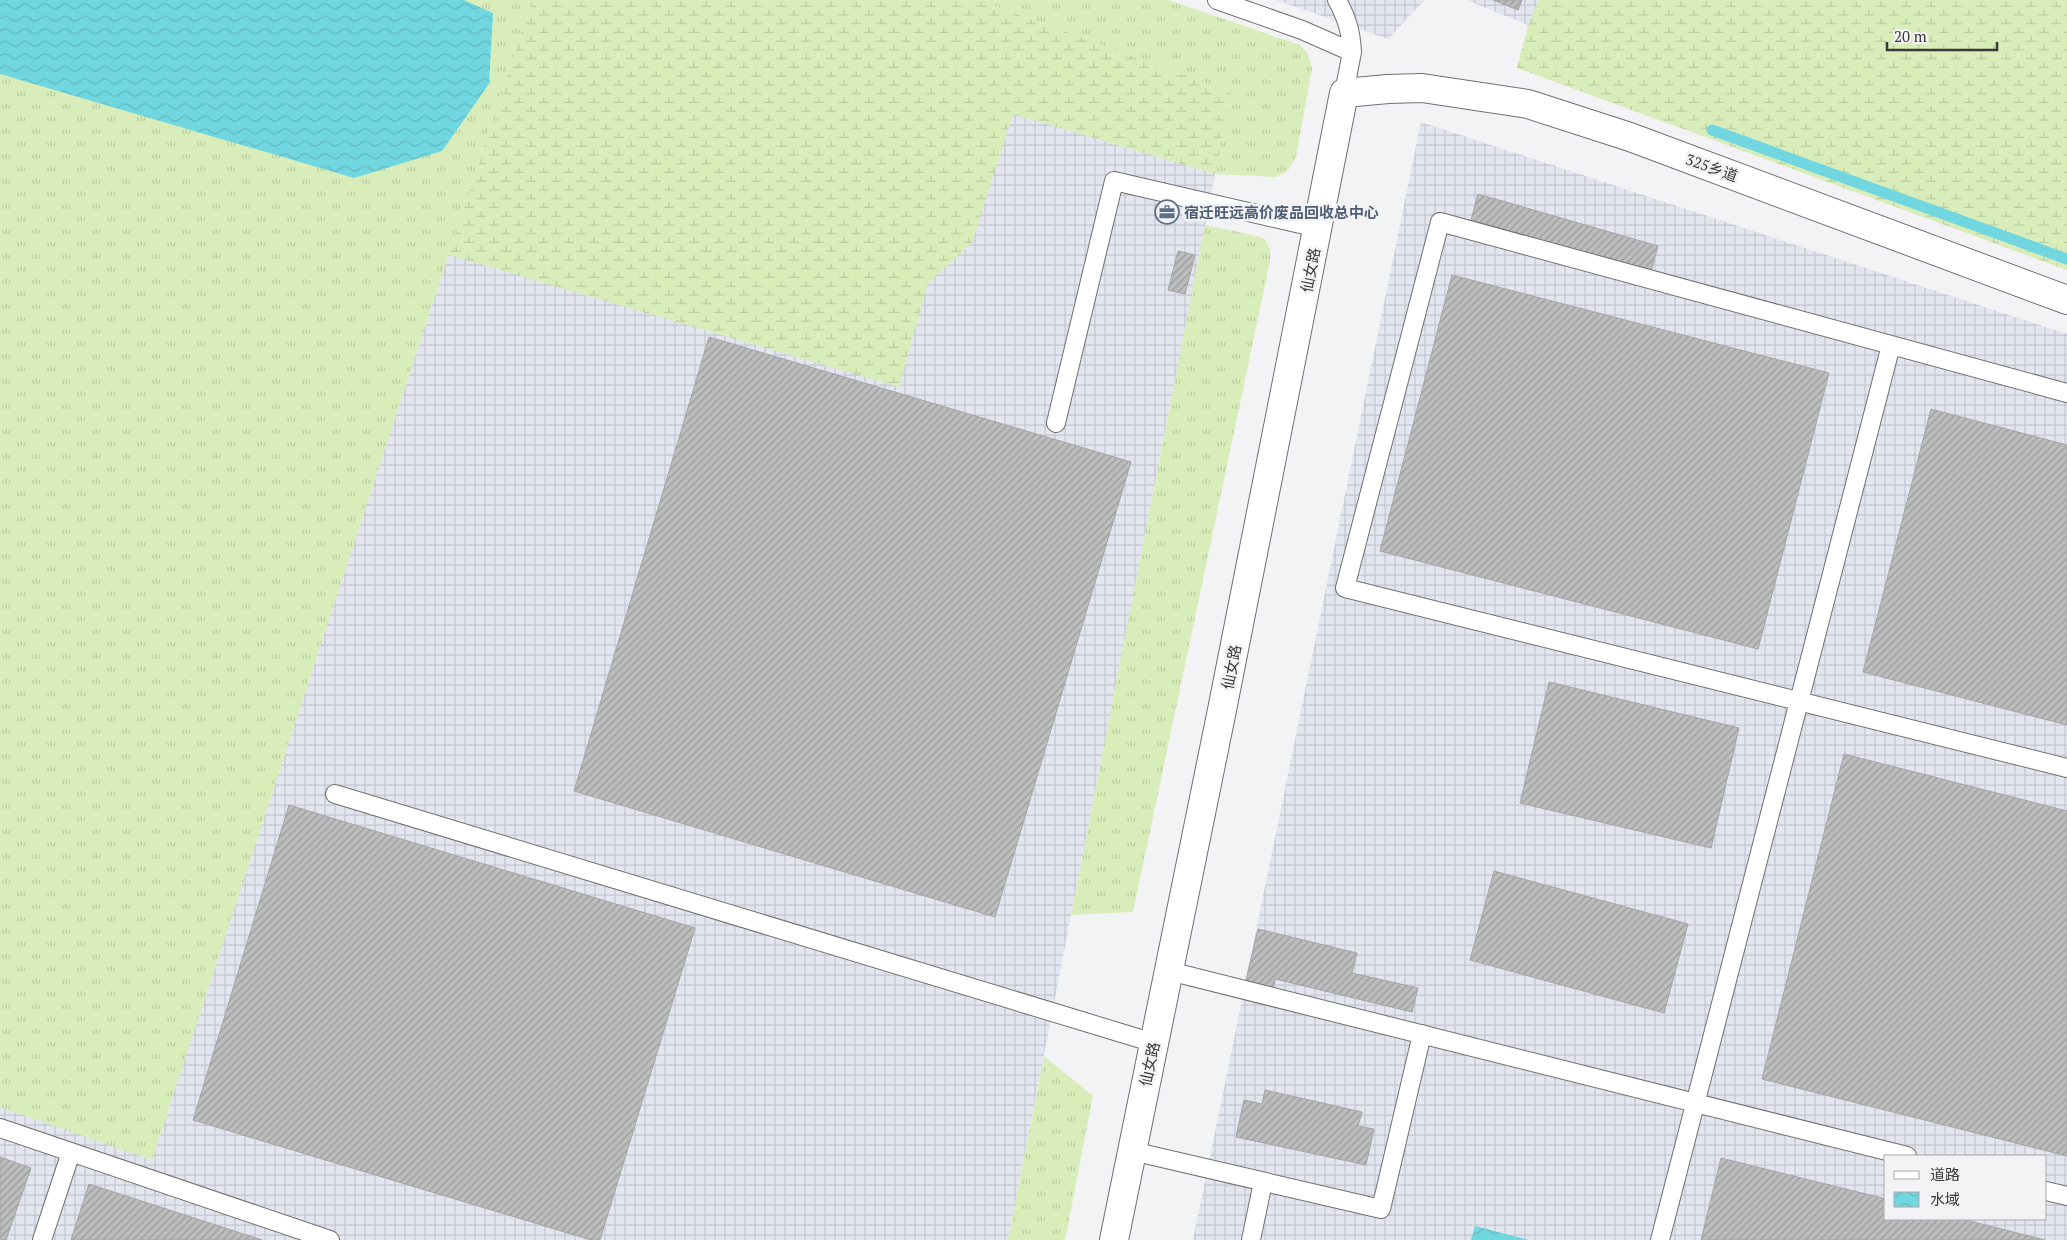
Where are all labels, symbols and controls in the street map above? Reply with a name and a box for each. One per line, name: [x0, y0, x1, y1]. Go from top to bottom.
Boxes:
scale bar: [1887, 20, 1997, 52]
text: 20 m: [1894, 26, 1927, 46]
street label: 325乡道: [1683, 148, 1741, 186]
office icon: 宿迁旺远高价废品回收总中心: [1154, 199, 1180, 225]
place label: 宿迁旺远高价废品回收总中心: [1184, 202, 1379, 222]
street label: 仙女路: [1296, 246, 1324, 294]
street label: 仙女路: [1217, 643, 1245, 691]
street label: 仙女路: [1135, 1040, 1163, 1088]
legend: [1884, 1155, 2047, 1220]
text: 道路: [1930, 1164, 1960, 1184]
text: 水域: [1930, 1189, 1960, 1209]

